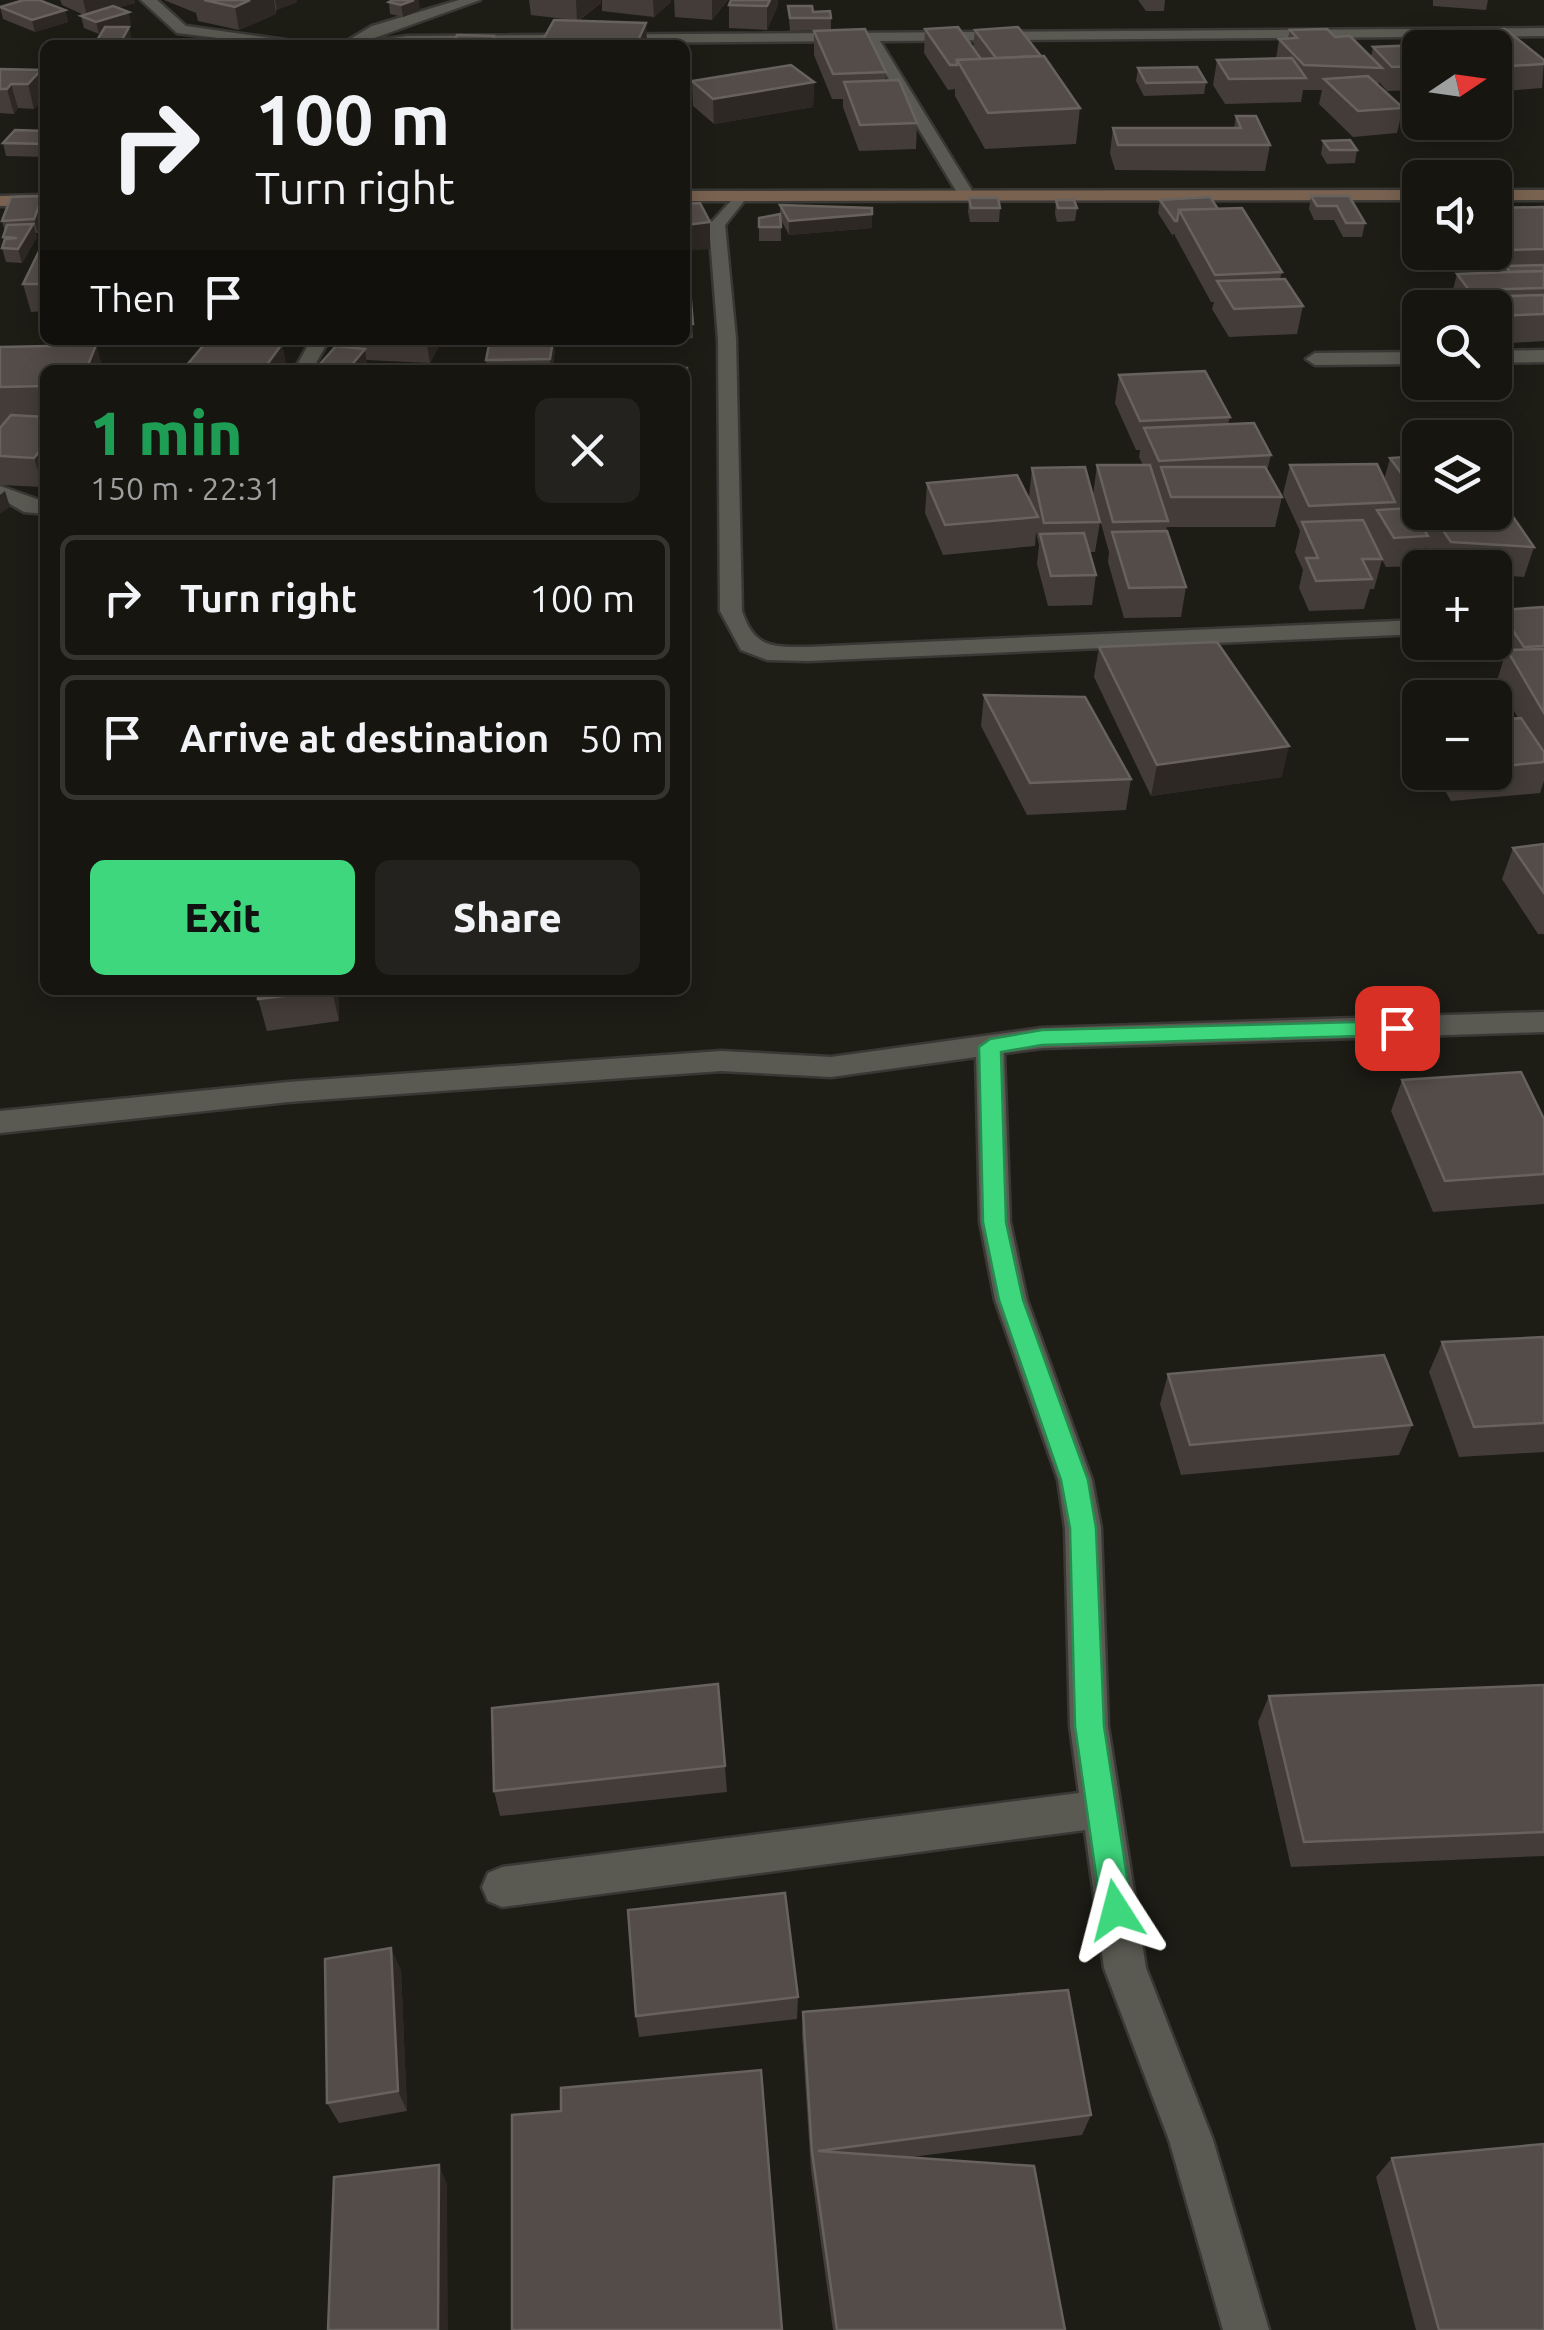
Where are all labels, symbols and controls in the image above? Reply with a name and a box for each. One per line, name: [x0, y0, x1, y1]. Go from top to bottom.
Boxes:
north arrow: [1402, 30, 1512, 140]
map controls: [1402, 30, 1512, 790]
icon: right: [90, 80, 220, 210]
text: 100 m: [255, 80, 450, 158]
button: sound: [1402, 160, 1512, 270]
text: Turn right: [255, 162, 455, 213]
icon: arrive: [196, 270, 251, 325]
text: Then: [90, 277, 176, 319]
button: search: [1402, 290, 1512, 400]
button: close: [535, 398, 640, 503]
text: 1 min: [90, 399, 243, 466]
button: layers: [1402, 420, 1512, 530]
text: 150 m · 22:31: [90, 470, 282, 506]
button: +: [1402, 550, 1512, 660]
icon: right: [95, 570, 150, 625]
text: Turn right: [180, 577, 357, 619]
text: 100 m: [529, 577, 635, 619]
button: −: [1402, 680, 1512, 790]
icon: arrive: [95, 710, 150, 765]
text: Arrive at destination: [180, 717, 549, 759]
text: 50 m: [579, 717, 664, 759]
button: Exit: [90, 860, 355, 975]
button: Share: [375, 860, 640, 975]
pin: [1355, 986, 1440, 1071]
icon: arrive: [1370, 1001, 1425, 1056]
position arrow: [1064, 1858, 1168, 1962]

